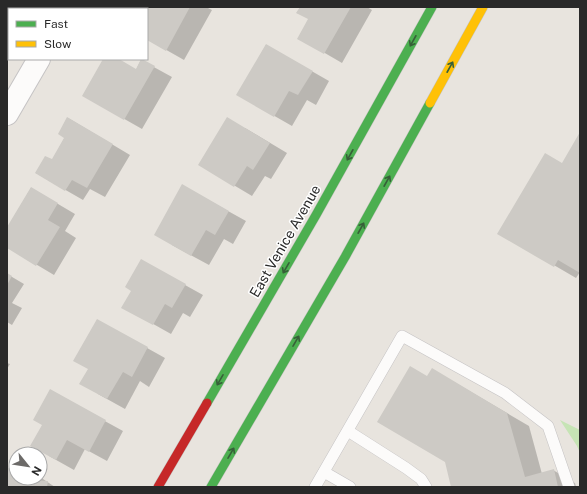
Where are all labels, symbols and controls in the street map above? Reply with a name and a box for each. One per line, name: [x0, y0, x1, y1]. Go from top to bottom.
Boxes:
legend: [8, 8, 148, 60]
text: Fast: [44, 17, 69, 31]
one-way arrow: [409, 35, 416, 47]
text: Slow: [44, 37, 72, 51]
one-way arrow: [447, 61, 455, 73]
one-way arrow: [345, 149, 353, 161]
one-way arrow: [384, 175, 392, 187]
street label: East Venice Avenue: [246, 182, 324, 300]
one-way arrow: [358, 222, 365, 234]
one-way arrow: [281, 262, 289, 274]
one-way arrow: [293, 335, 301, 347]
one-way arrow: [216, 374, 224, 386]
north arrow: [8, 446, 48, 486]
one-way arrow: [228, 447, 236, 459]
text: N: [29, 464, 44, 478]

